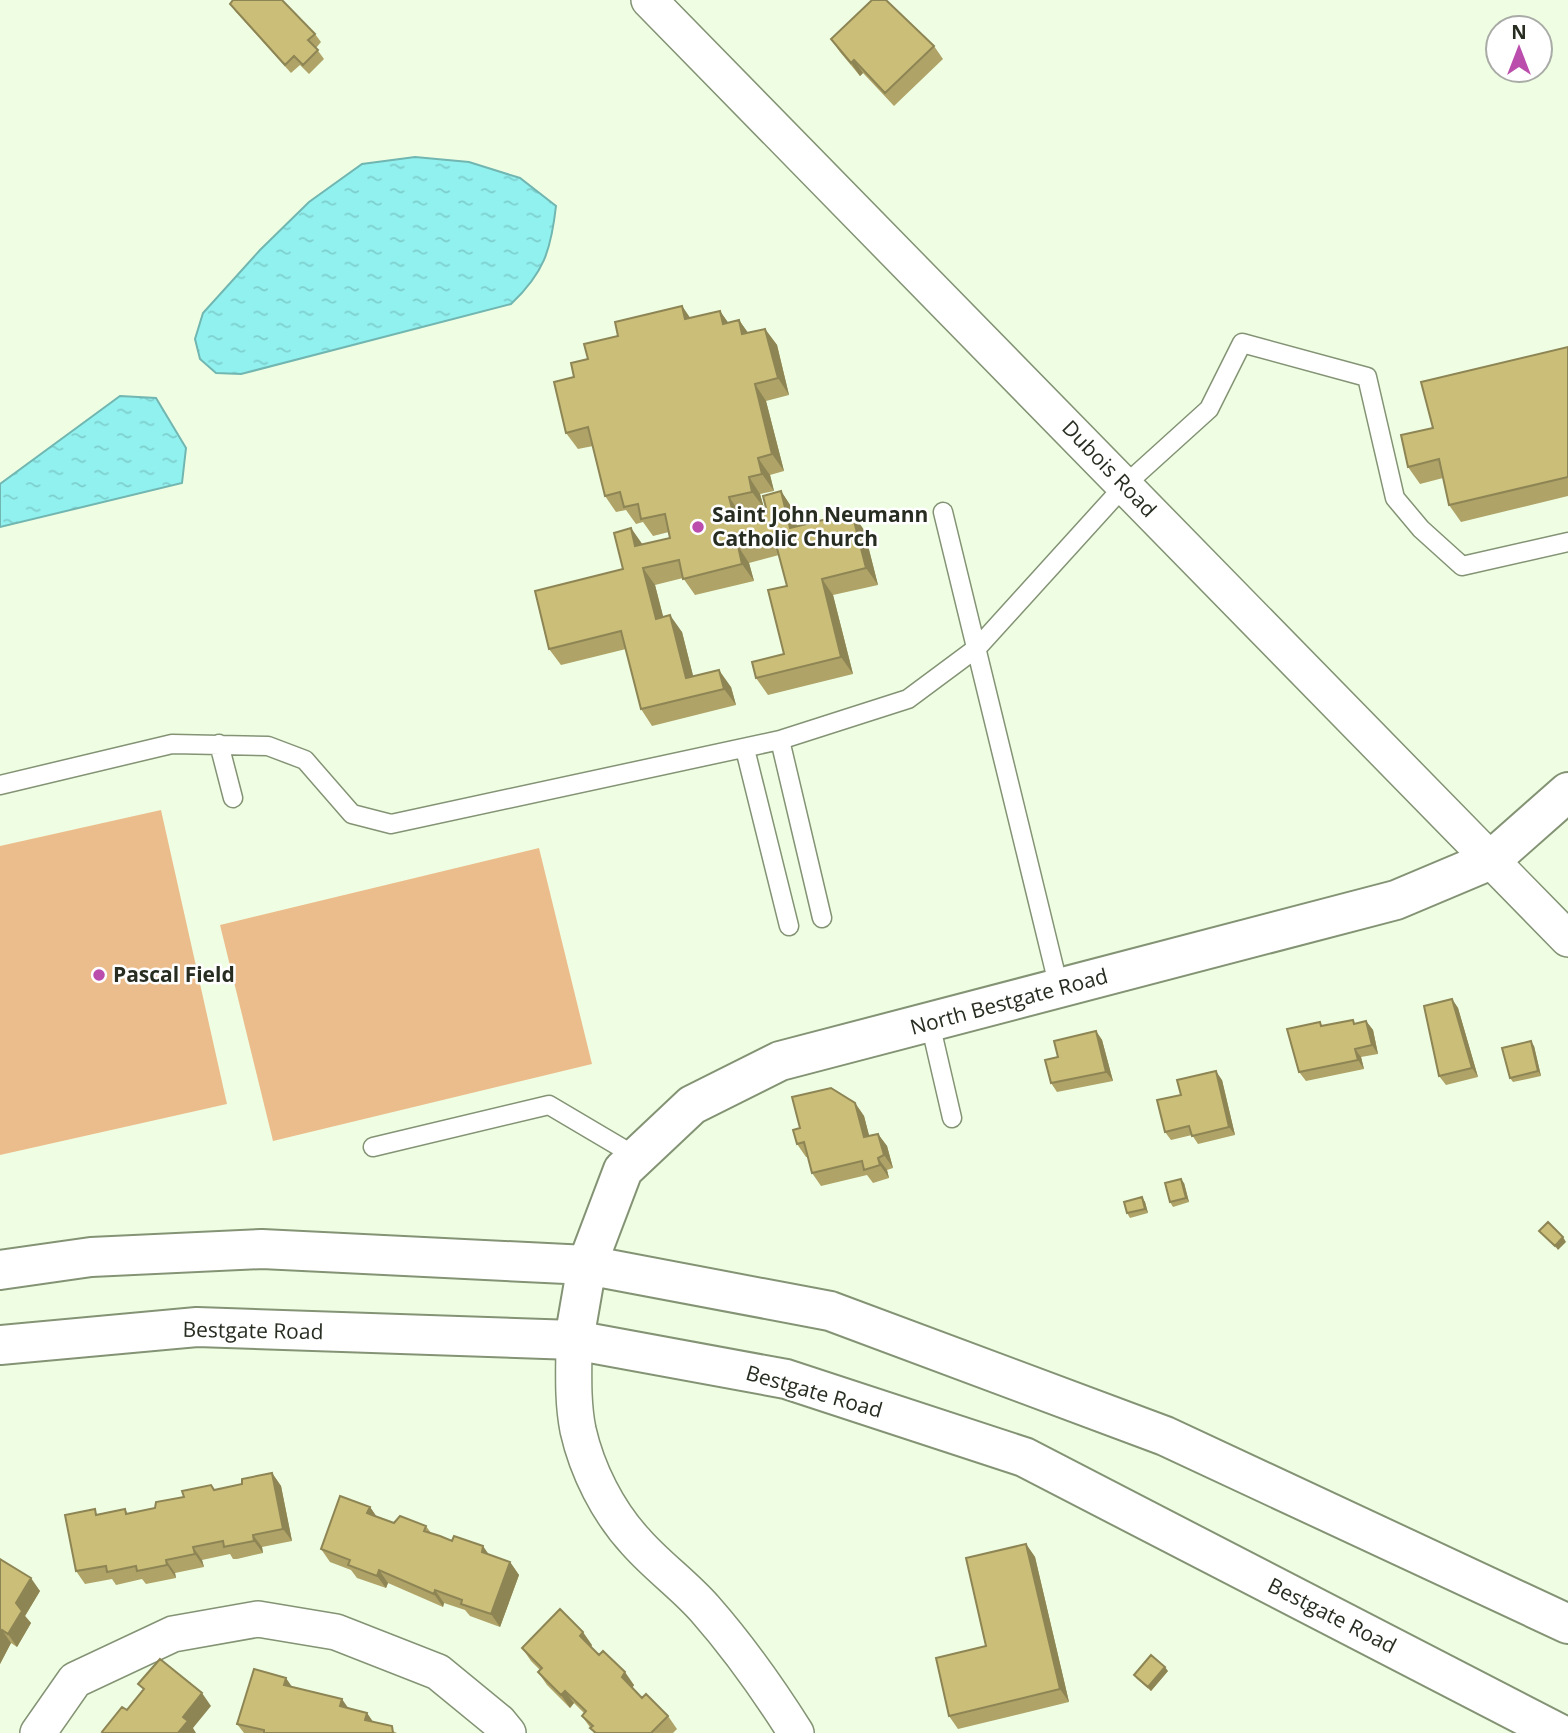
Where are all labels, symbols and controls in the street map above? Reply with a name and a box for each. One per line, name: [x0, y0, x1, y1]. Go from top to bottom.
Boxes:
north arrow: [1484, 14, 1554, 84]
text: N: [1511, 19, 1527, 45]
street label: Dubois Road: [1056, 414, 1163, 523]
place label: Saint John Neumann Catholic Church: [712, 500, 928, 552]
marker: Saint John Neumann Catholic Church: [690, 519, 706, 535]
place label: Pascal Field: [113, 960, 235, 988]
street label: North Bestgate Road: [907, 961, 1111, 1041]
marker: Pascal Field: [91, 967, 107, 983]
street label: Bestgate Road: [182, 1315, 324, 1345]
street label: Bestgate Road: [743, 1358, 886, 1424]
street label: Bestgate Road: [1263, 1571, 1402, 1660]

